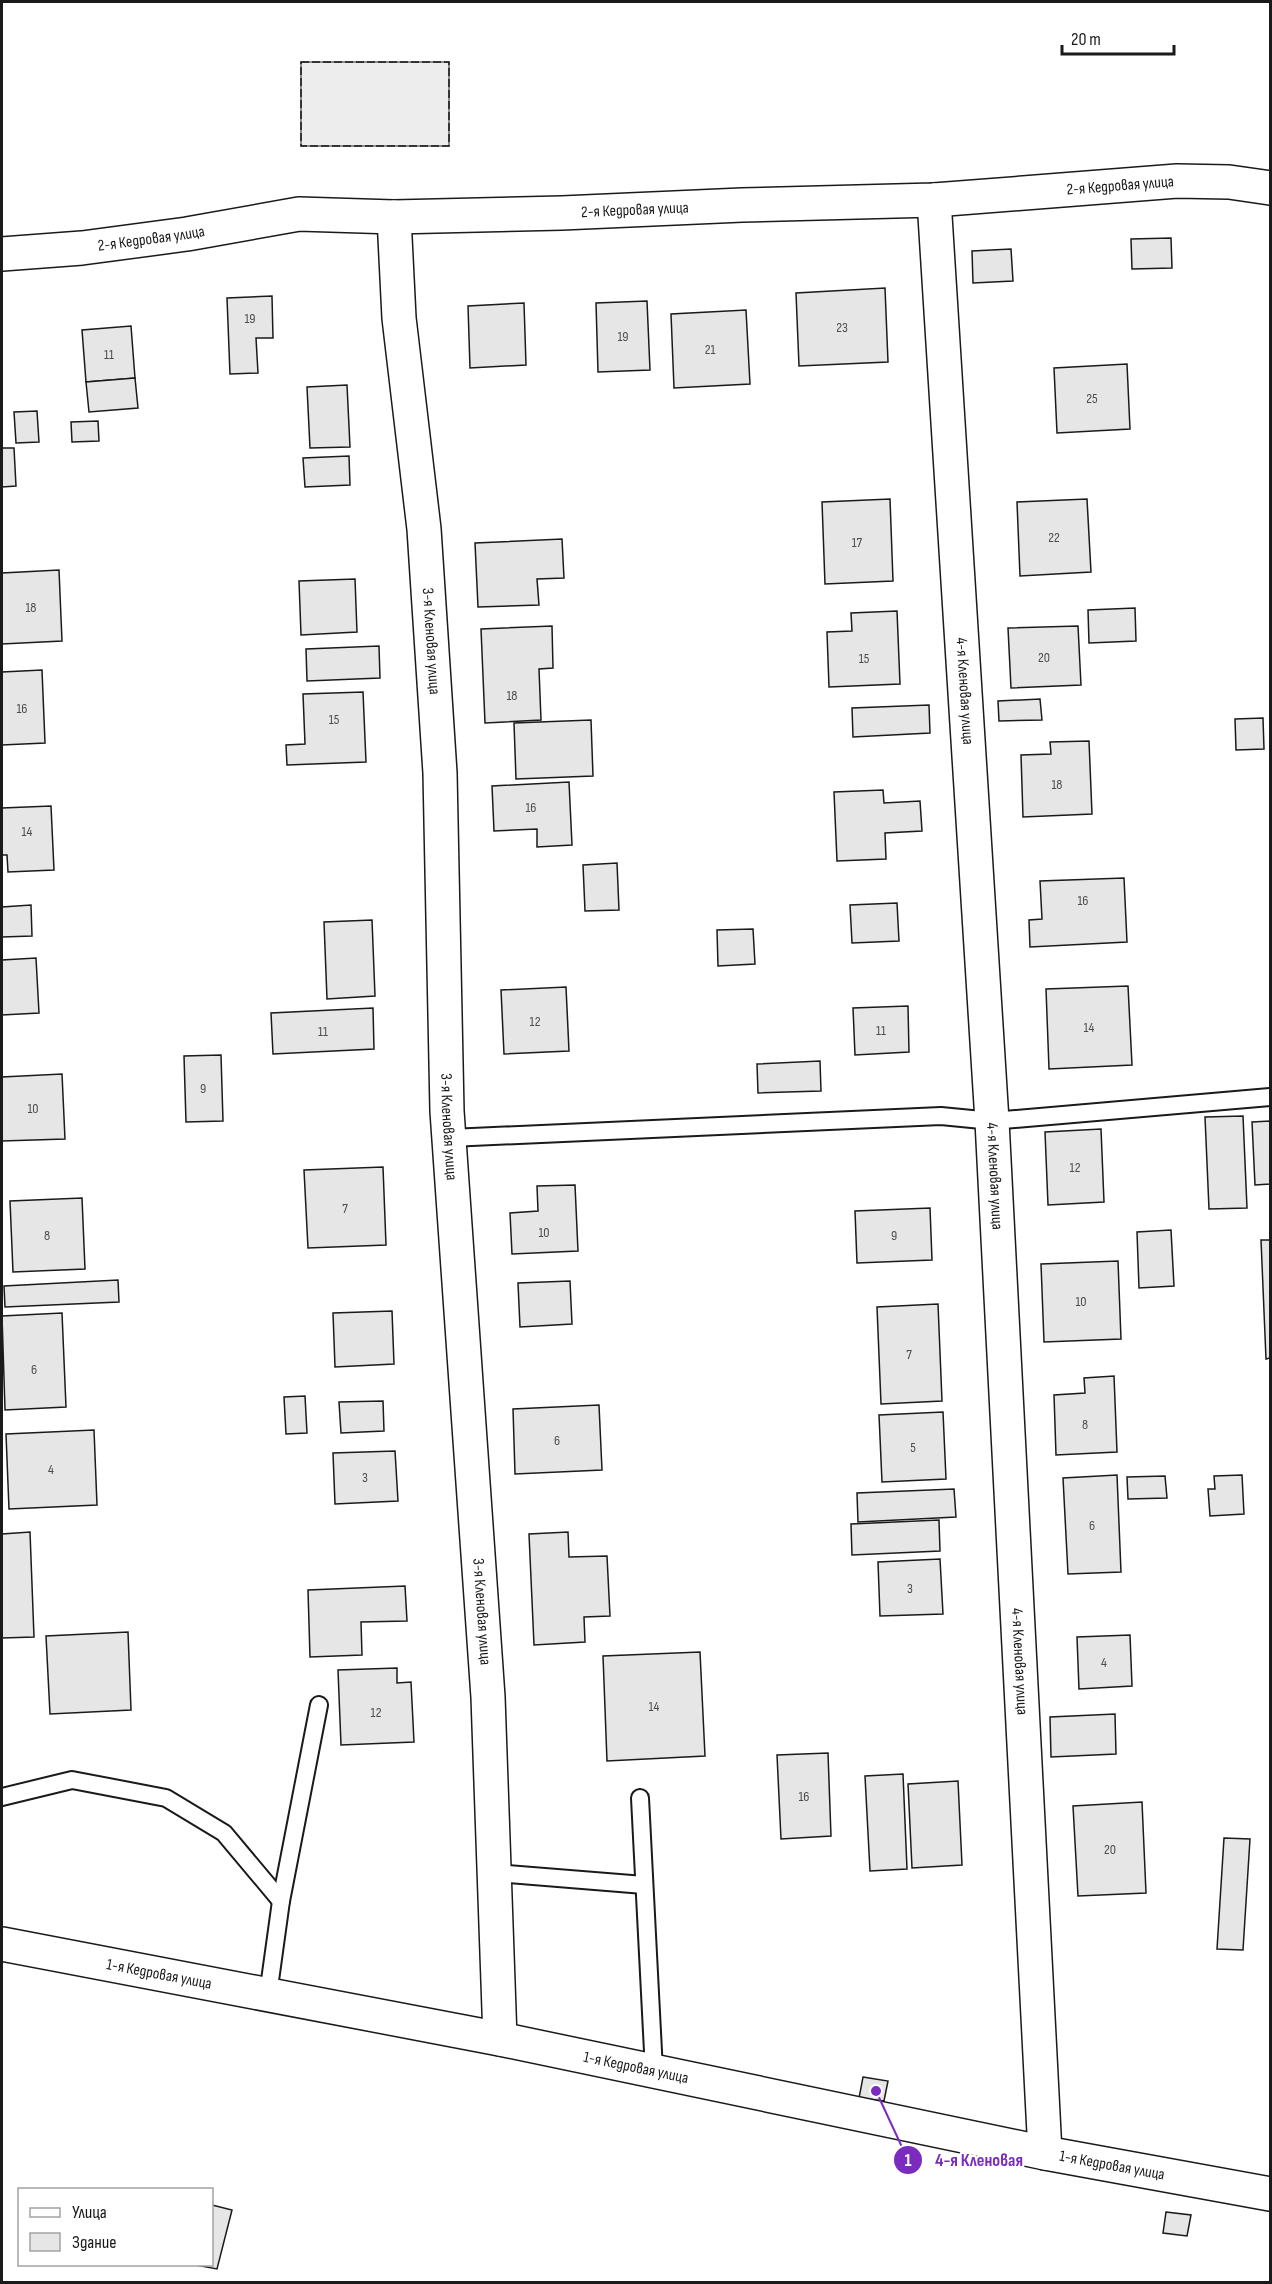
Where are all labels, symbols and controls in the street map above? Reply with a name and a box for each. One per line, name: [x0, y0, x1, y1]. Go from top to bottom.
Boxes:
scale bar: [1062, 18, 1174, 56]
text: 20 m: [1071, 29, 1101, 50]
street label: 2-я Кедровая улица: [1066, 172, 1175, 199]
street label: 2-я Кедровая улица: [581, 198, 689, 222]
street label: 2-я Кедровая улица: [97, 222, 206, 255]
house number: 19: [244, 310, 256, 327]
house number: 23: [836, 319, 848, 336]
house number: 19: [617, 328, 629, 345]
house number: 21: [705, 341, 715, 358]
house number: 11: [104, 346, 114, 363]
house number: 25: [1086, 390, 1098, 407]
house number: 22: [1048, 529, 1060, 546]
house number: 17: [852, 534, 863, 551]
street label: 3-я Кленовая улица: [418, 587, 444, 695]
house number: 18: [25, 599, 37, 616]
street label: 4-я Кленовая улица: [952, 637, 978, 745]
house number: 20: [1038, 649, 1050, 666]
house number: 15: [859, 650, 870, 667]
house number: 18: [506, 687, 518, 704]
house number: 16: [16, 700, 28, 717]
house number: 15: [329, 711, 340, 728]
house number: 18: [1051, 776, 1063, 793]
house number: 16: [525, 799, 537, 816]
house number: 14: [22, 823, 33, 840]
house number: 16: [1077, 892, 1089, 909]
house number: 12: [530, 1013, 541, 1030]
house number: 14: [1084, 1019, 1095, 1036]
house number: 11: [876, 1022, 886, 1039]
house number: 11: [318, 1023, 328, 1040]
street label: 3-я Кленовая улица: [437, 1073, 461, 1181]
house number: 9: [200, 1080, 206, 1097]
house number: 10: [27, 1100, 39, 1117]
street label: 4-я Кленовая улица: [983, 1122, 1007, 1230]
house number: 12: [1070, 1159, 1081, 1176]
house number: 7: [342, 1200, 348, 1217]
house number: 10: [538, 1224, 550, 1241]
house number: 8: [44, 1227, 50, 1244]
house number: 9: [891, 1227, 897, 1244]
house number: 10: [1075, 1293, 1087, 1310]
house number: 7: [906, 1346, 912, 1363]
house number: 6: [31, 1361, 37, 1378]
house number: 8: [1082, 1416, 1088, 1433]
house number: 6: [554, 1432, 560, 1449]
house number: 5: [910, 1439, 916, 1456]
house number: 4: [48, 1461, 54, 1478]
house number: 3: [362, 1469, 368, 1486]
house number: 6: [1089, 1517, 1095, 1534]
street label: 3-я Кленовая улица: [469, 1557, 495, 1666]
house number: 3: [907, 1580, 913, 1597]
street label: 4-я Кленовая улица: [1008, 1607, 1032, 1715]
house number: 4: [1101, 1654, 1107, 1671]
house number: 14: [649, 1698, 660, 1715]
house number: 12: [371, 1704, 382, 1721]
house number: 16: [798, 1788, 810, 1805]
house number: 20: [1104, 1841, 1116, 1858]
street label: 1-я Кедровая улица: [105, 1955, 213, 1993]
street label: 1-я Кедровая улица: [582, 2047, 690, 2088]
callout: 4-я Кленовая: [893, 2142, 1035, 2178]
street label: 1-я Кедровая улица: [1058, 2146, 1166, 2184]
text: 1: [904, 2150, 912, 2171]
text: 4-я Кленовая: [935, 2150, 1023, 2171]
legend: [18, 2188, 213, 2266]
text: Улица: [72, 2202, 107, 2223]
text: Здание: [72, 2232, 117, 2253]

